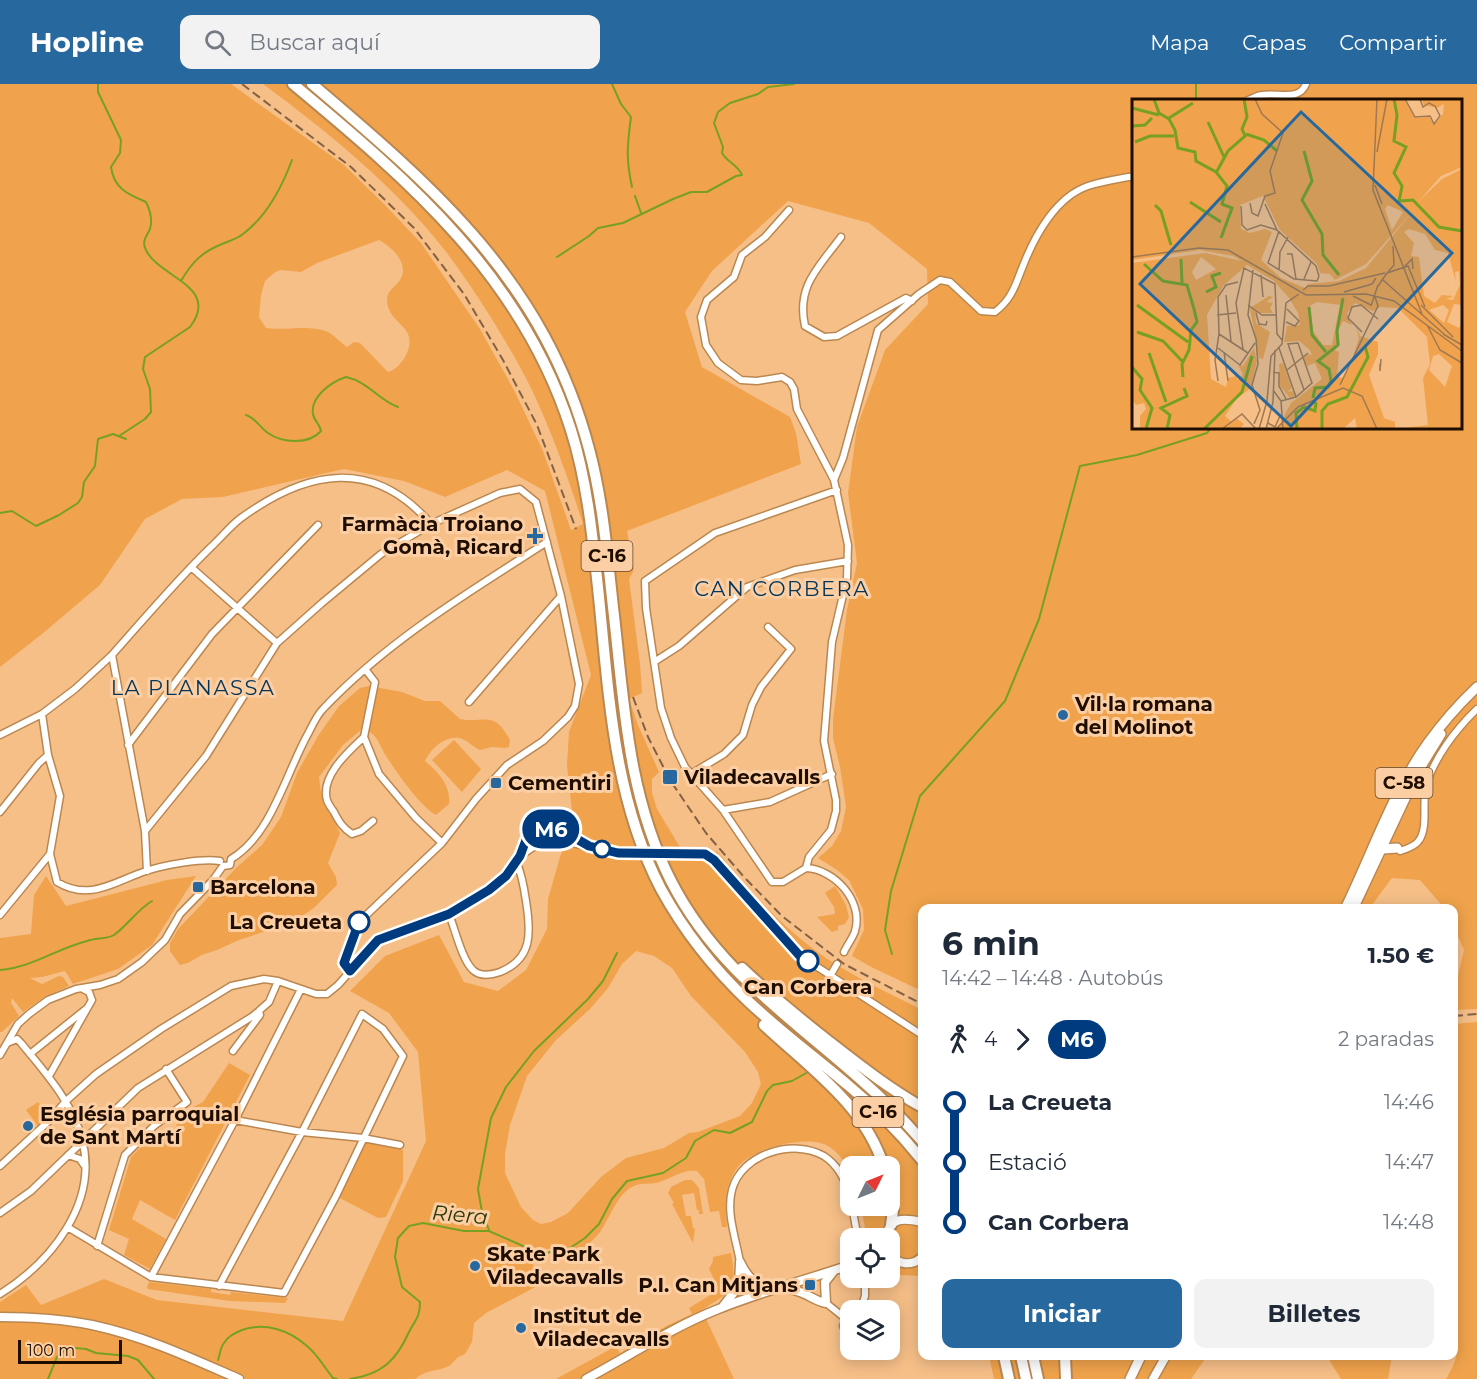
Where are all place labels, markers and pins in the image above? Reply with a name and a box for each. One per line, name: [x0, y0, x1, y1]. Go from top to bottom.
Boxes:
place label: Farmàcia Troiano Gomà, Ricard: [341, 512, 523, 559]
marker: Farmàcia Troiano Gomà, Ricard: [528, 529, 542, 543]
place label: Vil·la romana del Molinot: [1074, 692, 1213, 739]
marker: Vil·la romana del Molinot: [1056, 708, 1070, 722]
place label: Viladecavalls: [683, 765, 821, 789]
marker: Viladecavalls: [661, 768, 679, 786]
place label: Cementiri: [508, 771, 612, 795]
marker: Cementiri: [489, 776, 503, 790]
unlabelled marker: [593, 840, 611, 858]
place label: Barcelona: [210, 875, 316, 899]
marker: Barcelona: [191, 880, 205, 894]
place label: La Creueta: [229, 910, 342, 934]
marker: La Creueta: [348, 911, 370, 933]
marker: Can Corbera: [797, 950, 819, 972]
place label: Can Corbera: [744, 975, 872, 999]
place label: Església parroquial de Sant Martí: [40, 1102, 239, 1149]
marker: Església parroquial de Sant Martí: [21, 1119, 35, 1133]
place label: Skate Park Viladecavalls: [486, 1242, 624, 1289]
marker: Skate Park Viladecavalls: [468, 1259, 482, 1273]
place label: P.I. Can Mitjans: [638, 1273, 798, 1297]
marker: P.I. Can Mitjans: [803, 1278, 817, 1292]
place label: Institut de Viladecavalls: [532, 1304, 670, 1351]
marker: Institut de Viladecavalls: [514, 1321, 528, 1335]

